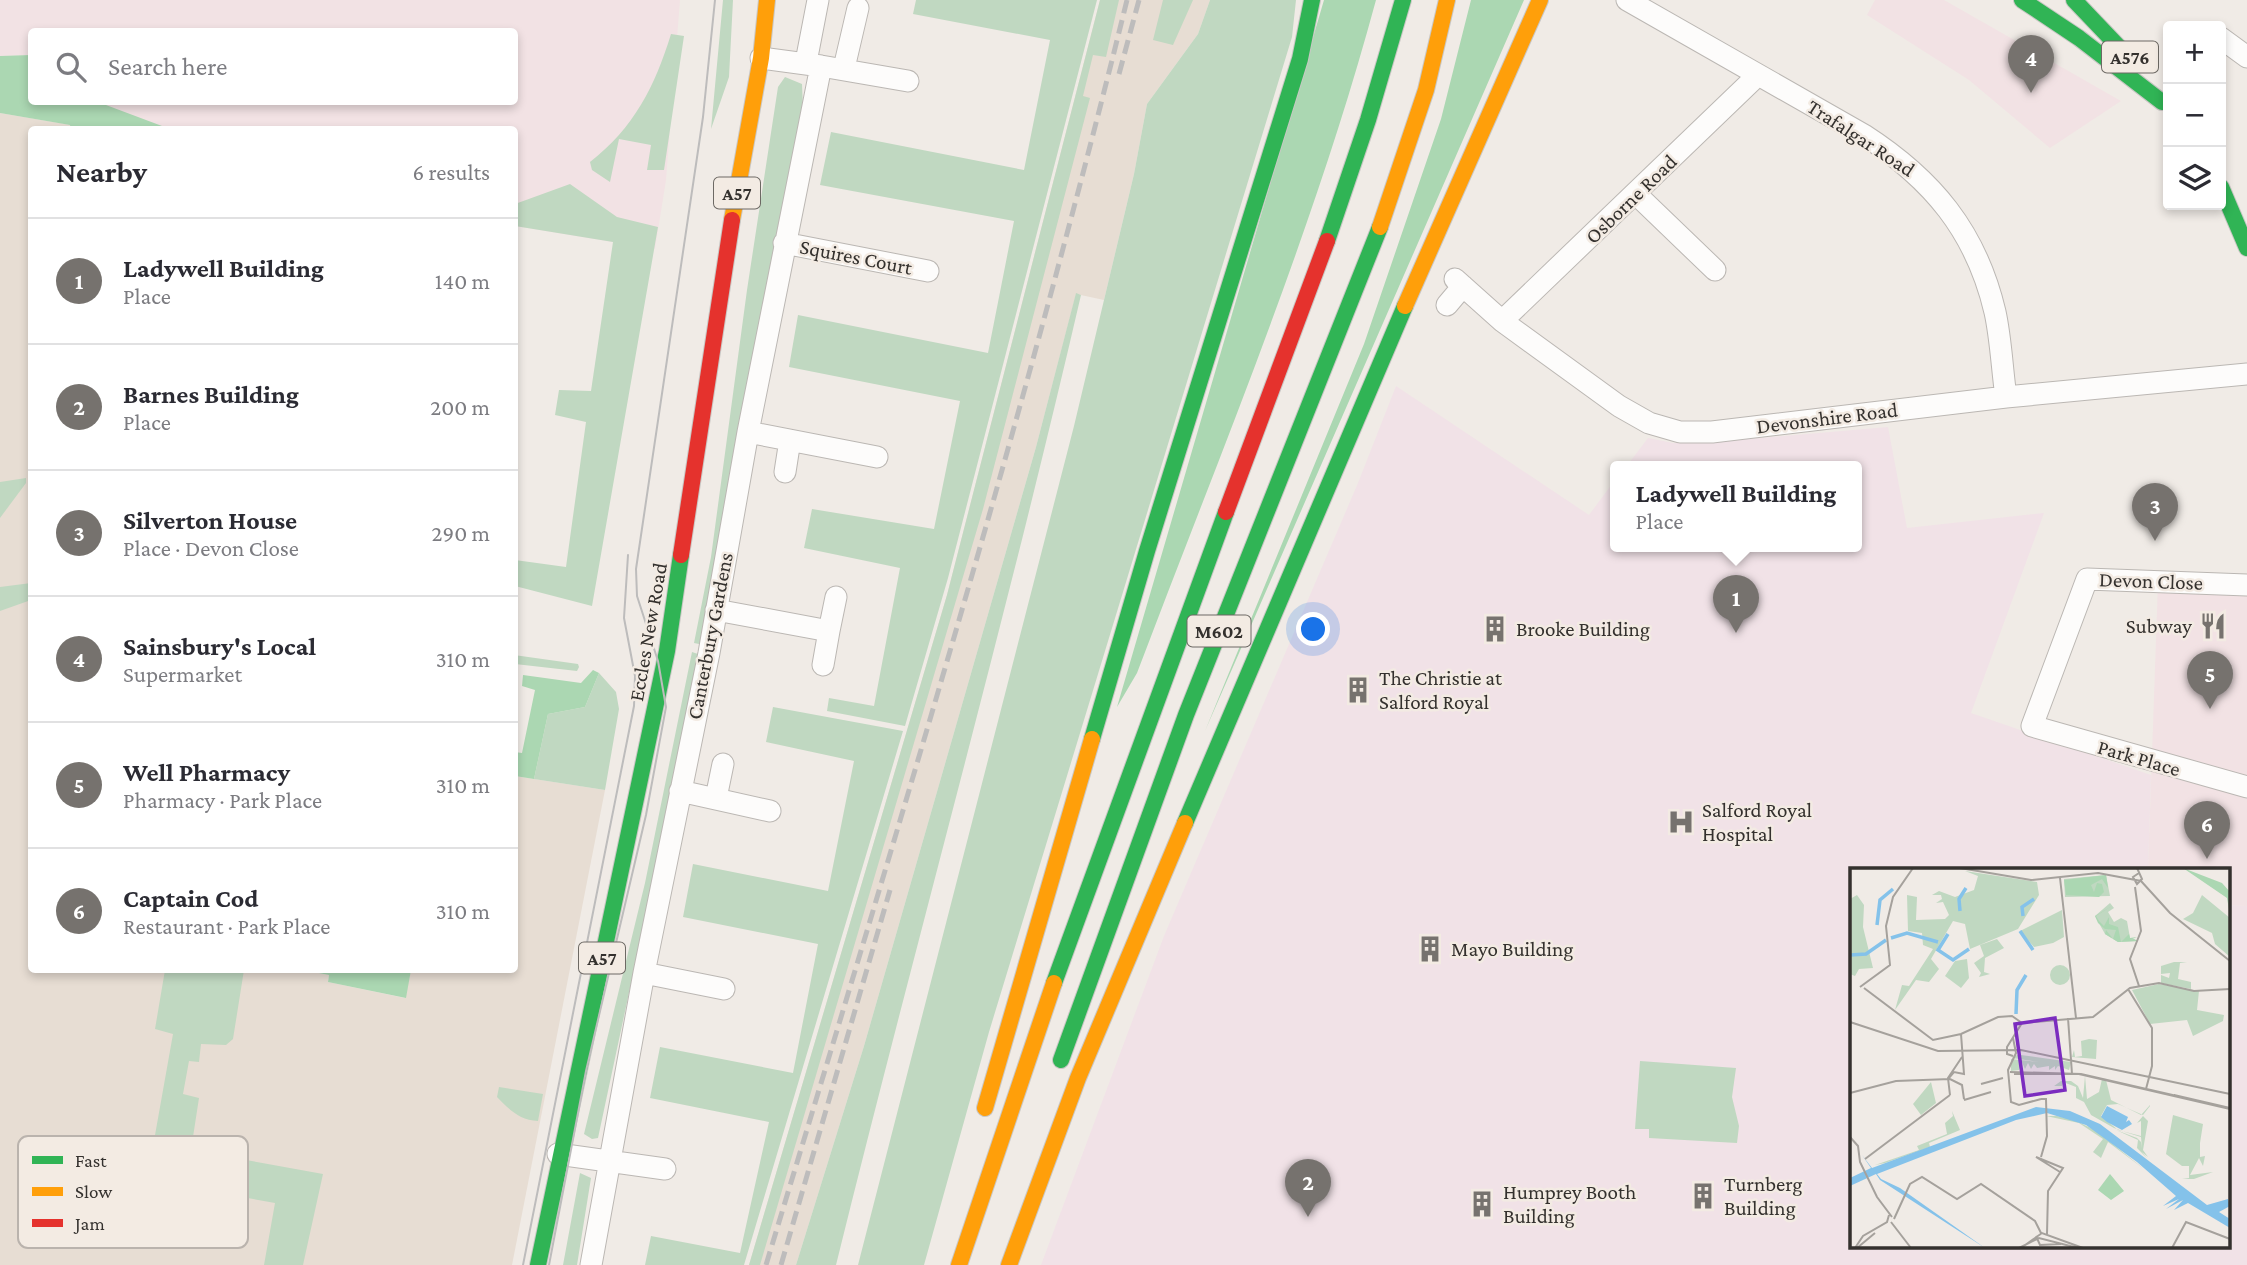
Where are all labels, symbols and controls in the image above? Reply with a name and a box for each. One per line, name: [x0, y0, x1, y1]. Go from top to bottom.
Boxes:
map controls: [2163, 21, 2226, 210]
button: +: [2163, 21, 2226, 84]
search box: [28, 28, 518, 105]
pin: 4: [2008, 35, 2054, 93]
road number: A576: [2102, 41, 2158, 72]
icon: search: [52, 48, 90, 86]
text: Search here: [108, 52, 227, 81]
button: −: [2163, 84, 2226, 147]
street label: Trafalgar Road: [1803, 94, 1919, 182]
button: layers: [2163, 147, 2226, 210]
street label: Osborne Road: [1580, 149, 1682, 249]
text: Nearby: [56, 155, 147, 188]
text: 6 results: [413, 159, 490, 185]
road number: A57: [714, 178, 760, 209]
street label: Squires Court: [798, 234, 915, 280]
text: Ladywell Building: [123, 254, 324, 283]
text: 1: [75, 268, 83, 294]
text: 140 m: [435, 268, 490, 294]
text: Place: [123, 283, 171, 309]
text: Barnes Building: [123, 380, 299, 409]
text: 2: [73, 394, 85, 420]
text: 200 m: [430, 394, 490, 420]
street label: Devonshire Road: [1755, 397, 1899, 439]
text: Place: [123, 409, 171, 435]
popup: [1610, 461, 1862, 552]
text: Ladywell Building: [1636, 479, 1836, 508]
pin: 3: [2132, 483, 2178, 541]
text: Silverton House: [123, 506, 297, 535]
text: Place: [1636, 508, 1683, 534]
text: 3: [73, 520, 85, 546]
text: 290 m: [432, 520, 490, 546]
text: Place · Devon Close: [123, 535, 299, 561]
street label: Canterbury Gardens: [682, 550, 738, 722]
street label: Eccles New Road: [624, 561, 672, 703]
street label: Devon Close: [2099, 567, 2203, 595]
pin: 1: [1713, 575, 1759, 633]
restaurant icon: Subway: [2198, 611, 2228, 641]
your location: [1296, 612, 1330, 646]
building icon: Brooke Building: [1480, 614, 1510, 644]
place label: Subway: [2126, 614, 2192, 638]
road number: M602: [1188, 616, 1250, 646]
place label: Brooke Building: [1516, 617, 1650, 641]
text: Sainsbury's Local: [123, 632, 316, 661]
text: 4: [73, 646, 85, 672]
text: 310 m: [436, 646, 490, 672]
pin: 5: [2187, 651, 2233, 709]
text: Supermarket: [123, 661, 242, 687]
place label: The Christie at Salford Royal: [1379, 666, 1503, 714]
building icon: The Christie at Salford Royal: [1343, 675, 1373, 705]
street label: Park Place: [2095, 735, 2183, 781]
text: Well Pharmacy: [123, 758, 290, 787]
text: 5: [73, 772, 85, 798]
text: 310 m: [436, 772, 490, 798]
text: Pharmacy · Park Place: [123, 787, 322, 813]
place label: Salford Royal Hospital: [1702, 798, 1812, 846]
pin: 6: [2184, 801, 2230, 859]
hospital icon: Salford Royal Hospital: [1666, 807, 1696, 837]
inset map: [1850, 868, 2230, 1248]
text: Captain Cod: [123, 884, 258, 913]
text: 6: [73, 898, 85, 924]
text: 310 m: [436, 898, 490, 924]
text: Restaurant · Park Place: [123, 913, 330, 939]
building icon: Mayo Building: [1415, 934, 1445, 964]
place label: Mayo Building: [1451, 937, 1574, 961]
road number: A57: [579, 942, 625, 974]
legend: [18, 1136, 248, 1248]
text: Fast: [75, 1150, 107, 1171]
pin: 2: [1285, 1159, 1331, 1217]
place label: Turnberg Building: [1724, 1172, 1802, 1220]
place label: Humprey Booth Building: [1503, 1180, 1636, 1228]
text: Slow: [75, 1181, 112, 1202]
building icon: Turnberg Building: [1688, 1181, 1718, 1211]
building icon: Humprey Booth Building: [1467, 1189, 1497, 1219]
text: Jam: [73, 1213, 105, 1234]

